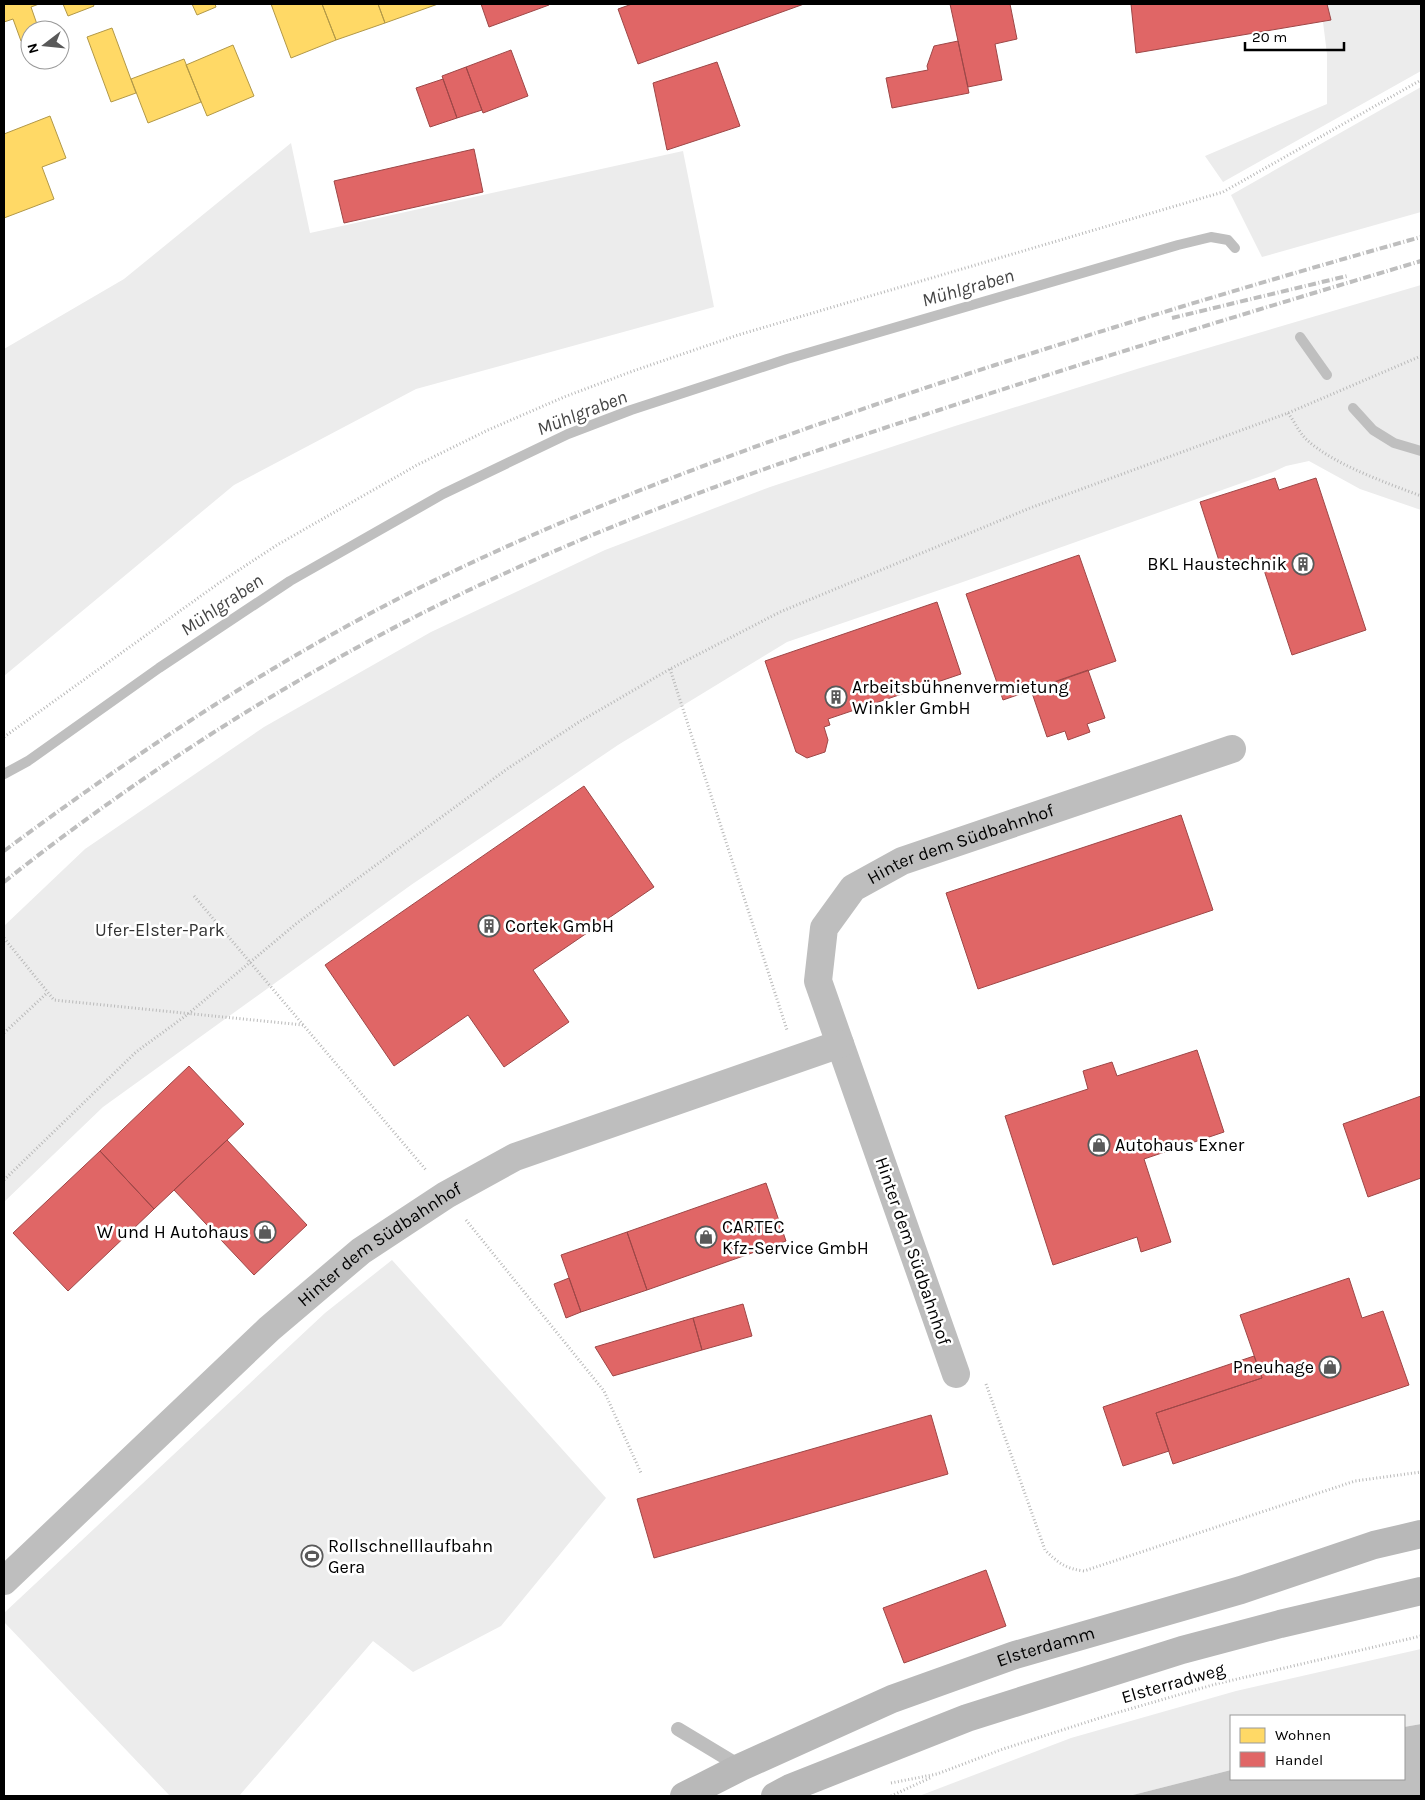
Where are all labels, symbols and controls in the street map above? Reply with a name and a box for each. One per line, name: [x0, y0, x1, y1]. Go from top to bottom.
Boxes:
north arrow: [20, 20, 70, 70]
scale bar: [1245, 20, 1344, 52]
text: 20 m: [1252, 28, 1287, 46]
text: N: [23, 41, 43, 56]
water label: Mühlgraben: [919, 264, 1017, 312]
water label: Mühlgraben: [534, 386, 630, 440]
building icon: BKL Haustechnik: [1291, 552, 1315, 576]
place label: BKL Haustechnik: [1147, 553, 1287, 575]
water label: Mühlgraben: [177, 569, 267, 641]
place label: Arbeitsbühnenvermietung Winkler GmbH: [852, 676, 1069, 719]
building icon: Arbeitsbühnenvermietung Winkler GmbH: [824, 685, 848, 709]
street label: Hinter dem Südbahnhof: [863, 799, 1058, 889]
building icon: Cortek GmbH: [477, 914, 501, 938]
place label: Cortek GmbH: [505, 915, 614, 937]
park label: Ufer-Elster-Park: [95, 919, 225, 941]
shop icon: Autohaus Exner: [1087, 1133, 1111, 1157]
place label: Autohaus Exner: [1115, 1134, 1245, 1156]
street label: Hinter dem Südbahnhof: [870, 1154, 956, 1349]
street label: Hinter dem Südbahnhof: [293, 1177, 466, 1311]
place label: CARTEC Kfz-Service GmbH: [722, 1216, 869, 1259]
shop icon: W und H Autohaus: [253, 1220, 277, 1244]
place label: W und H Autohaus: [97, 1221, 249, 1243]
shop icon: CARTEC Kfz-Service GmbH: [694, 1225, 718, 1249]
shop icon: Pneuhage: [1318, 1355, 1342, 1379]
place label: Pneuhage: [1233, 1356, 1314, 1378]
place label: Rollschnelllaufbahn Gera: [328, 1535, 493, 1578]
sports icon: Rollschnelllaufbahn Gera: [300, 1544, 324, 1568]
street label: Elsterdamm: [993, 1622, 1097, 1672]
street label: Elsterradweg: [1119, 1658, 1227, 1708]
legend: [1230, 1715, 1405, 1780]
text: Wohnen: [1275, 1726, 1331, 1744]
text: Handel: [1275, 1751, 1323, 1769]

